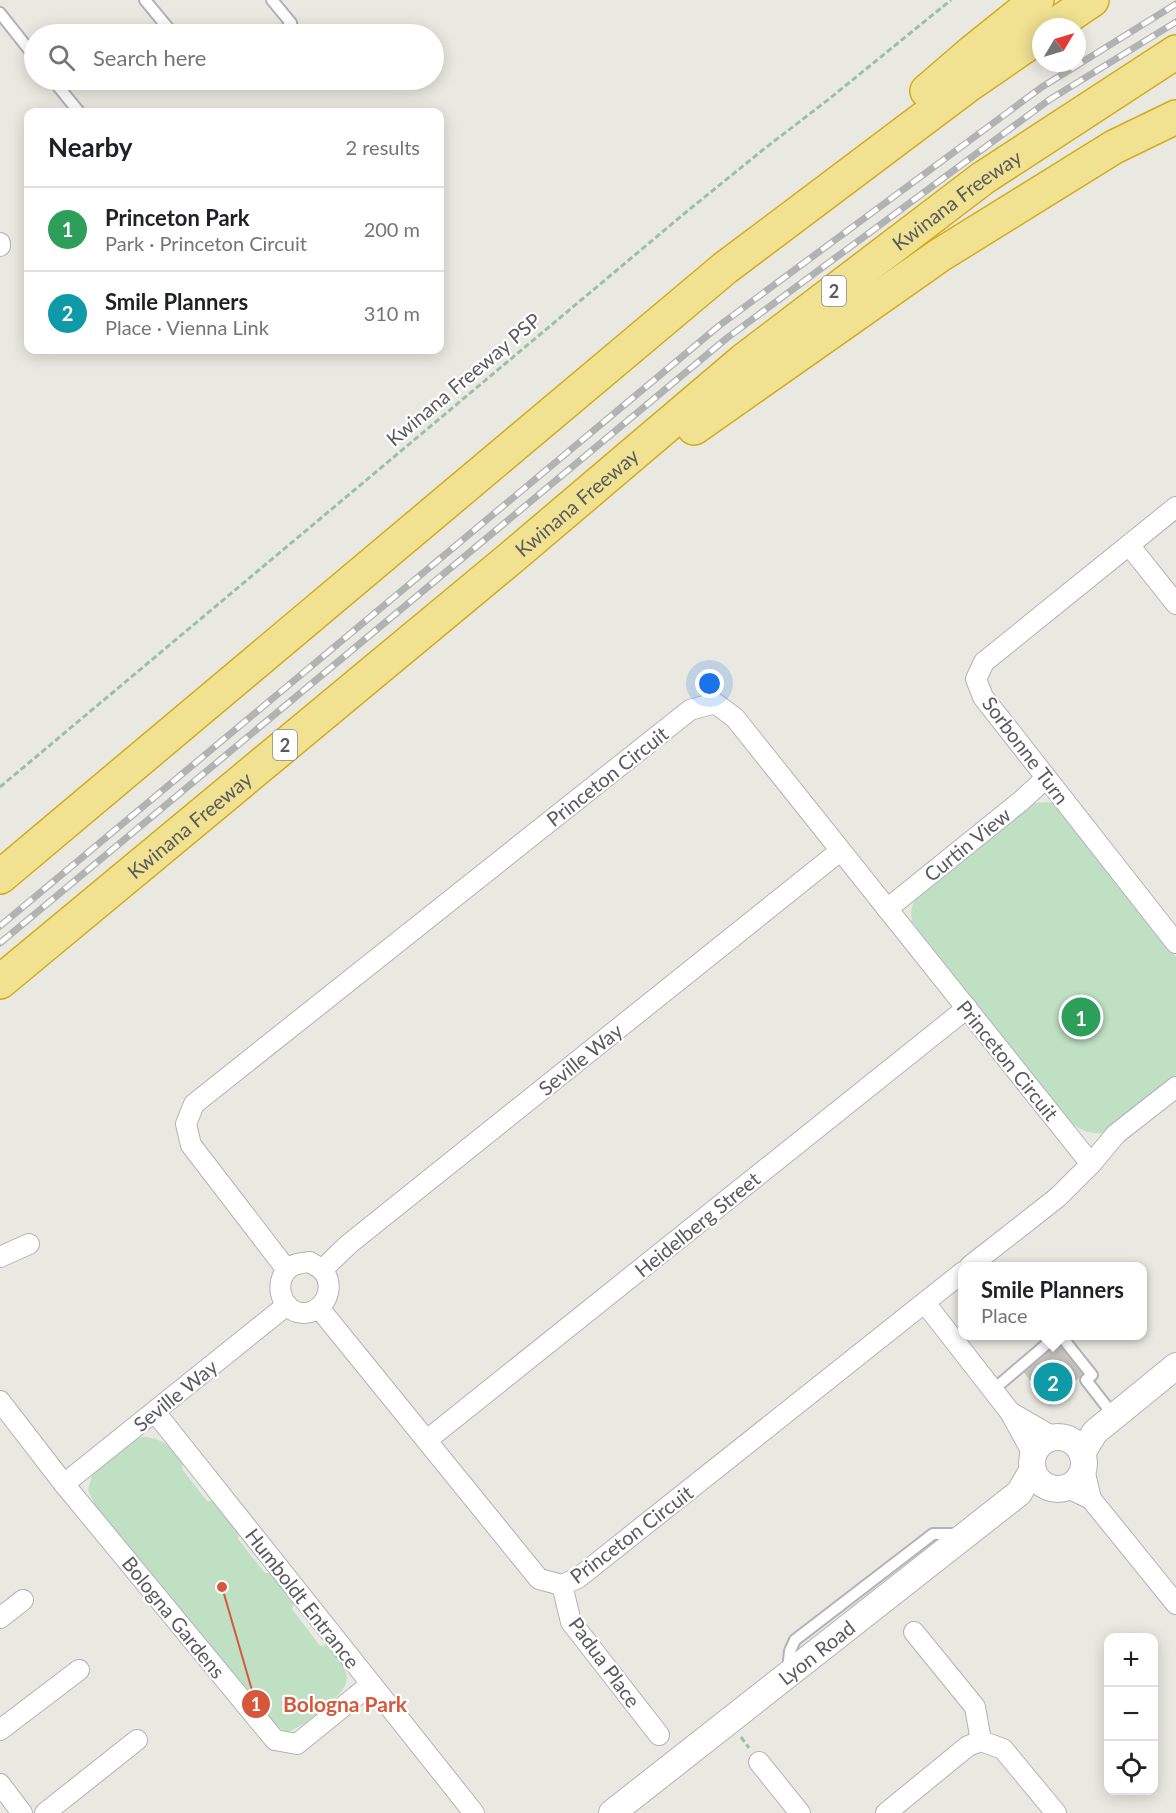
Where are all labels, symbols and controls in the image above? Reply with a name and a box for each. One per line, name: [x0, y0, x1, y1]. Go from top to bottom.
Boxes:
north arrow: [1032, 18, 1086, 72]
search box: [24, 24, 444, 90]
icon: search: [45, 41, 78, 74]
text: Search here: [93, 44, 206, 71]
text: Nearby: [48, 131, 133, 163]
text: 2 results: [345, 135, 420, 159]
street label: Kwinana Freeway: [887, 144, 1026, 255]
text: Princeton Park: [105, 204, 250, 231]
text: 1: [62, 217, 73, 241]
text: 200 m: [364, 217, 420, 241]
text: Park · Princeton Circuit: [105, 231, 307, 255]
road number: 2: [822, 276, 846, 306]
text: Smile Planners: [105, 288, 248, 315]
text: 2: [62, 301, 73, 325]
text: 310 m: [364, 301, 420, 325]
street label: Kwinana Freeway PSP: [381, 308, 545, 450]
text: Place · Vienna Link: [105, 315, 269, 339]
street label: Kwinana Freeway: [510, 443, 644, 561]
your location: [695, 669, 724, 698]
street label: Sorbonne Turn: [978, 691, 1074, 809]
street label: Princeton Circuit: [542, 721, 672, 831]
road number: 2: [273, 730, 297, 760]
street label: Kwinana Freeway: [122, 766, 257, 883]
street label: Curtin View: [919, 802, 1015, 886]
pin: 1: [1062, 994, 1100, 1040]
street label: Princeton Circuit: [952, 995, 1064, 1125]
street label: Seville Way: [533, 1018, 627, 1100]
street label: Heidelberg Street: [630, 1166, 764, 1282]
popup: [958, 1262, 1147, 1340]
text: Smile Planners: [981, 1276, 1124, 1303]
text: Place: [981, 1303, 1028, 1327]
street label: Seville Way: [128, 1354, 222, 1436]
pin: 2: [1034, 1360, 1072, 1404]
street label: Princeton Circuit: [565, 1480, 697, 1588]
street label: Humboldt Entrance: [241, 1523, 365, 1673]
street label: Bologna Gardens: [118, 1551, 230, 1683]
street label: Padua Place: [564, 1612, 646, 1712]
street label: Lyon Road: [773, 1615, 859, 1690]
map controls: [1104, 1633, 1158, 1795]
button: +: [1104, 1633, 1158, 1687]
callout: Bologna Park: [241, 1685, 419, 1724]
button: −: [1104, 1687, 1158, 1741]
text: Bologna Park: [283, 1691, 408, 1716]
text: 1: [251, 1693, 261, 1715]
button: locate: [1104, 1741, 1158, 1795]

